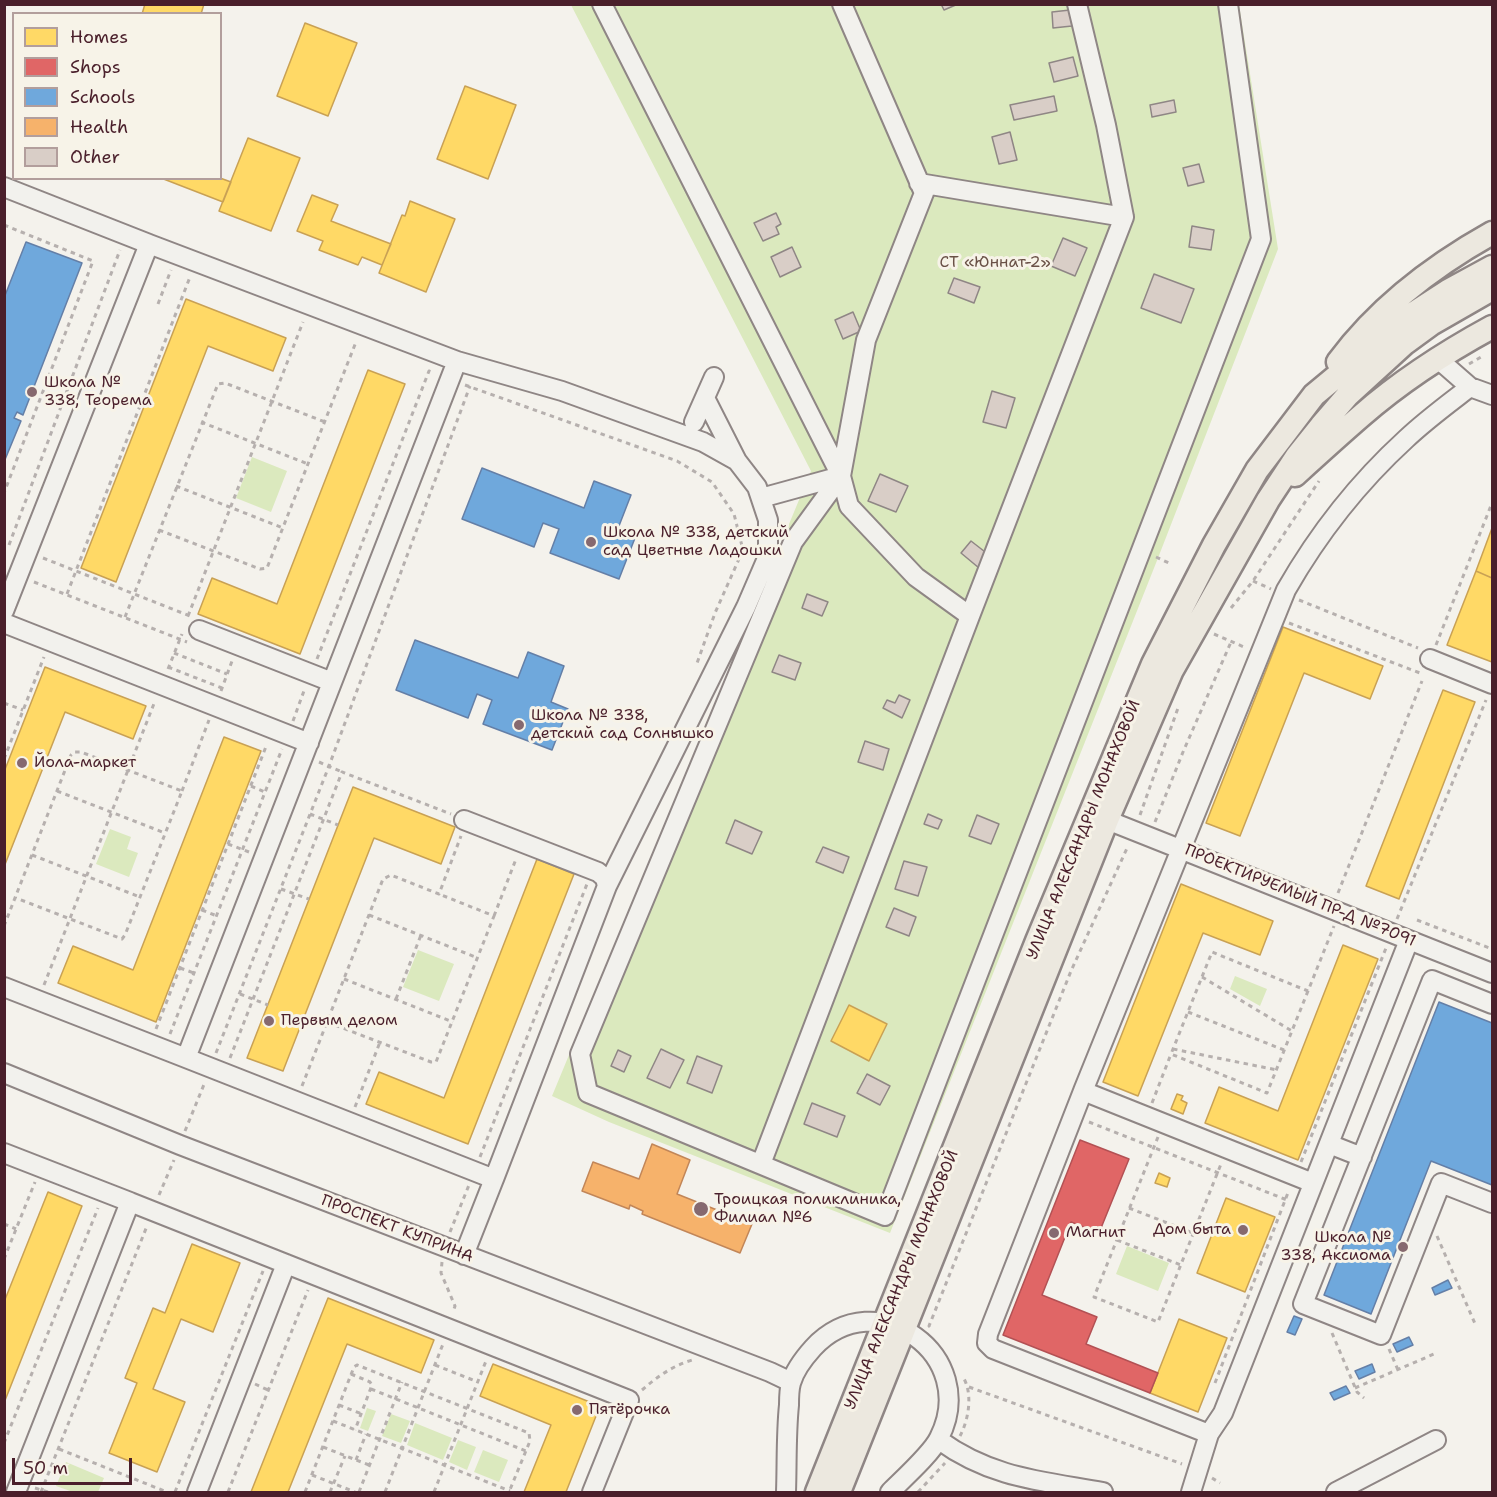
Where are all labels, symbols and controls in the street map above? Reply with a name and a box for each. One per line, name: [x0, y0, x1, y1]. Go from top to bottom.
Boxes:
legend: [12, 12, 222, 180]
text: Homes: [70, 25, 128, 49]
text: Shops: [70, 55, 121, 79]
text: Schools: [70, 85, 136, 109]
text: Health: [70, 115, 128, 139]
text: Other: [70, 145, 120, 169]
park label: СТ «Юннат-2»: [939, 253, 1051, 273]
place label: Школа № 338, Теорема: [44, 373, 152, 411]
marker: Школа № 338, Теорема: [25, 385, 39, 399]
place label: Школа № 338, детский сад Цветные Ладошки: [603, 523, 789, 561]
marker: Школа № 338, детский сад Цветные Ладошки: [584, 535, 598, 549]
street label: УЛИЦА АЛЕКСАНДРЫ МОНАХОВОЙ: [1023, 698, 1145, 962]
place label: Школа № 338, детский сад Солнышко: [531, 706, 714, 744]
marker: Школа № 338, детский сад Солнышко: [512, 718, 526, 732]
place label: Йола-маркет: [34, 753, 136, 773]
marker: Йола-маркет: [15, 756, 29, 770]
street label: ПРОЕКТИРУЕМЫЙ ПР-Д №7091: [1182, 841, 1418, 951]
place label: Первым делом: [281, 1011, 398, 1031]
marker: Первым делом: [262, 1014, 276, 1028]
street label: УЛИЦА АЛЕКСАНДРЫ МОНАХОВОЙ: [841, 1148, 963, 1412]
place label: Троицкая поликлиника, Филиал №6: [714, 1190, 901, 1228]
street label: ПРОСПЕКТ КУПРИНА: [318, 1191, 476, 1267]
marker: Троицкая поликлиника, Филиал №6: [692, 1200, 710, 1218]
place label: Дом быта: [1153, 1220, 1231, 1240]
place label: Магнит: [1066, 1223, 1126, 1243]
marker: Дом быта: [1236, 1223, 1250, 1237]
marker: Магнит: [1047, 1226, 1061, 1240]
place label: Школа № 338, Аксиома: [1280, 1228, 1391, 1266]
marker: Школа № 338, Аксиома: [1396, 1240, 1410, 1254]
place label: Пятёрочка: [589, 1400, 670, 1420]
marker: Пятёрочка: [570, 1403, 584, 1417]
scale bar: [15, 1446, 135, 1484]
text: 50 m: [23, 1456, 68, 1480]

